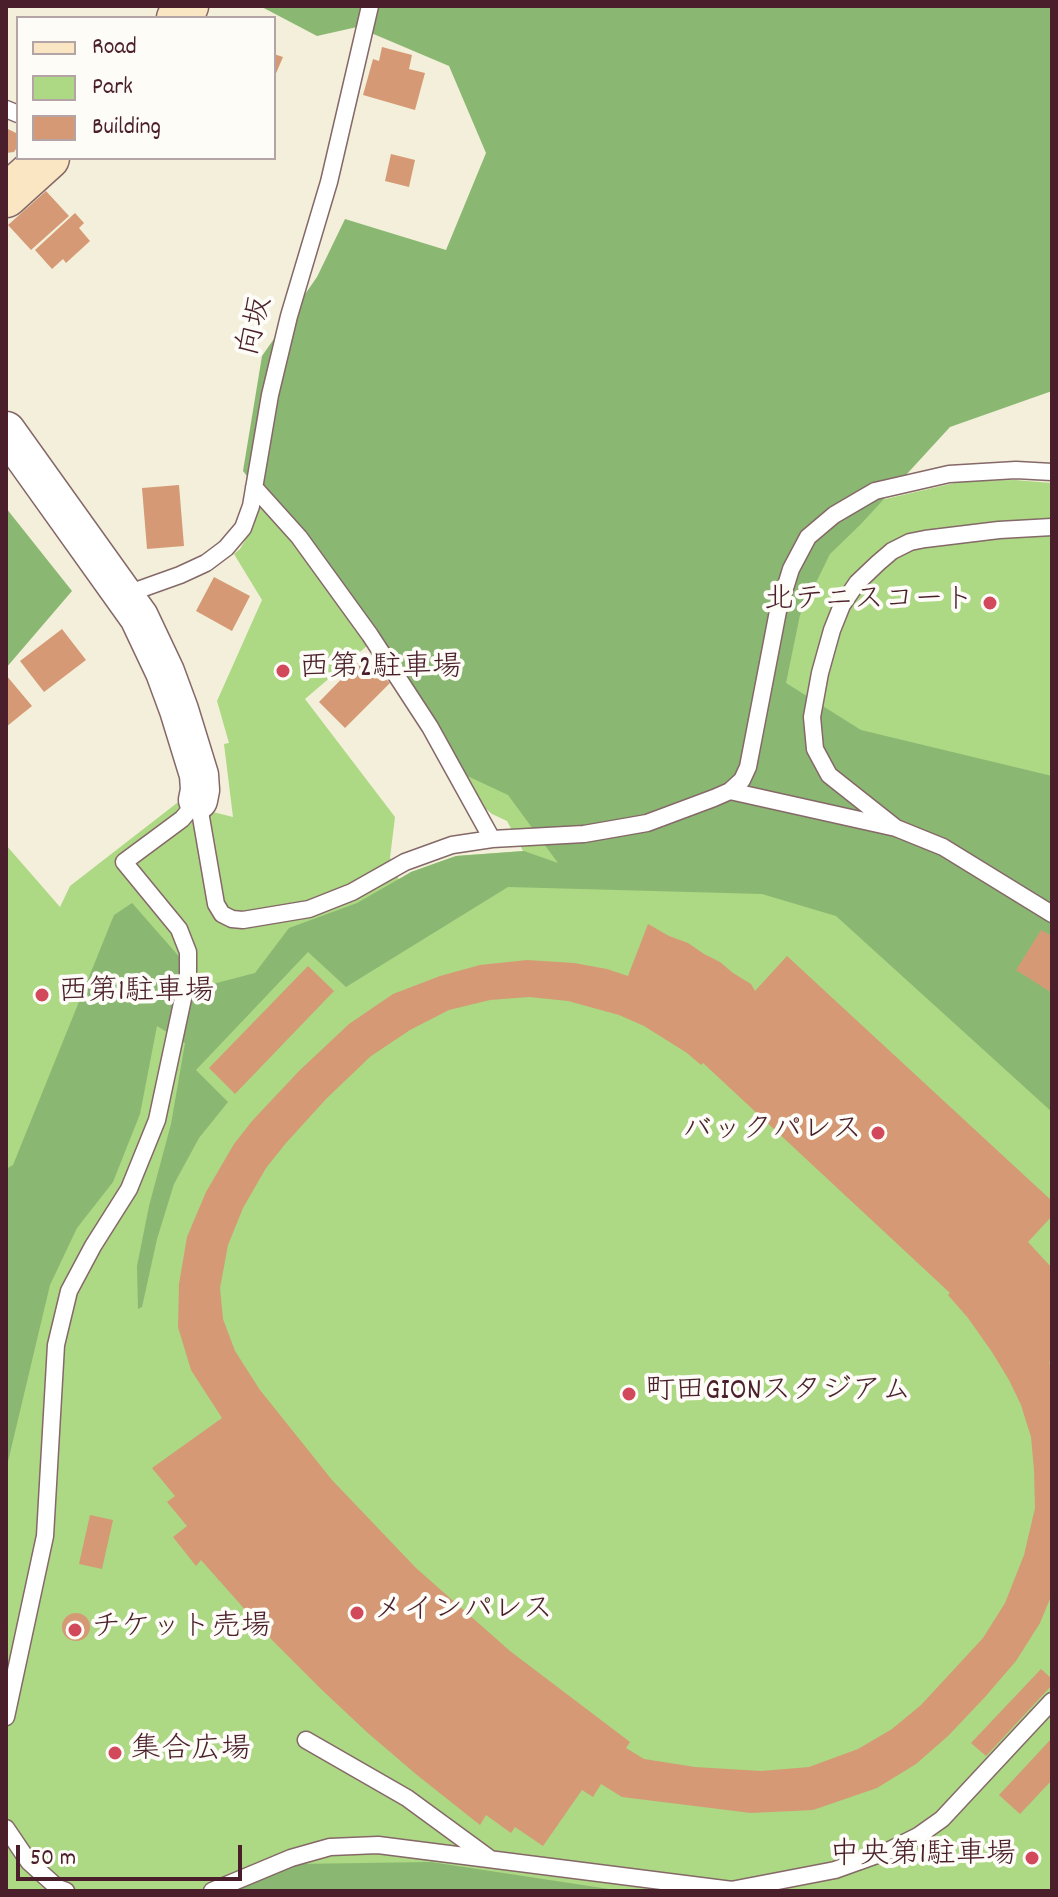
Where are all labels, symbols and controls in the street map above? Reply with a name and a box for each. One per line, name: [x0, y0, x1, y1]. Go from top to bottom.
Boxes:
legend: [16, 16, 276, 160]
text: Road: [92, 31, 137, 65]
text: Park: [92, 71, 133, 105]
text: Building: [92, 111, 161, 145]
street label: 向坂: [233, 294, 283, 360]
place label: 北テニスコート: [764, 585, 974, 621]
marker: 北テニスコート: [981, 594, 999, 612]
place label: 西第2駐車場: [299, 653, 462, 689]
marker: 西第2駐車場: [274, 662, 292, 680]
place label: 西第1駐車場: [58, 977, 215, 1013]
marker: 西第1駐車場: [33, 986, 51, 1004]
place label: バックパレス: [682, 1115, 862, 1151]
marker: バックパレス: [869, 1124, 887, 1142]
place label: 町田GIONスタジアム: [645, 1376, 911, 1412]
marker: 町田GIONスタジアム: [620, 1385, 638, 1403]
place label: メインパレス: [373, 1595, 553, 1631]
marker: メインパレス: [348, 1604, 366, 1622]
place label: チケット売場: [91, 1612, 271, 1648]
marker: チケット売場: [66, 1621, 84, 1639]
place label: 集合広場: [131, 1735, 251, 1771]
marker: 集合広場: [106, 1744, 124, 1762]
scale bar: [20, 1829, 246, 1879]
place label: 中央第1駐車場: [829, 1840, 1016, 1876]
text: 50 m: [30, 1842, 76, 1876]
marker: 中央第1駐車場: [1023, 1849, 1041, 1867]

